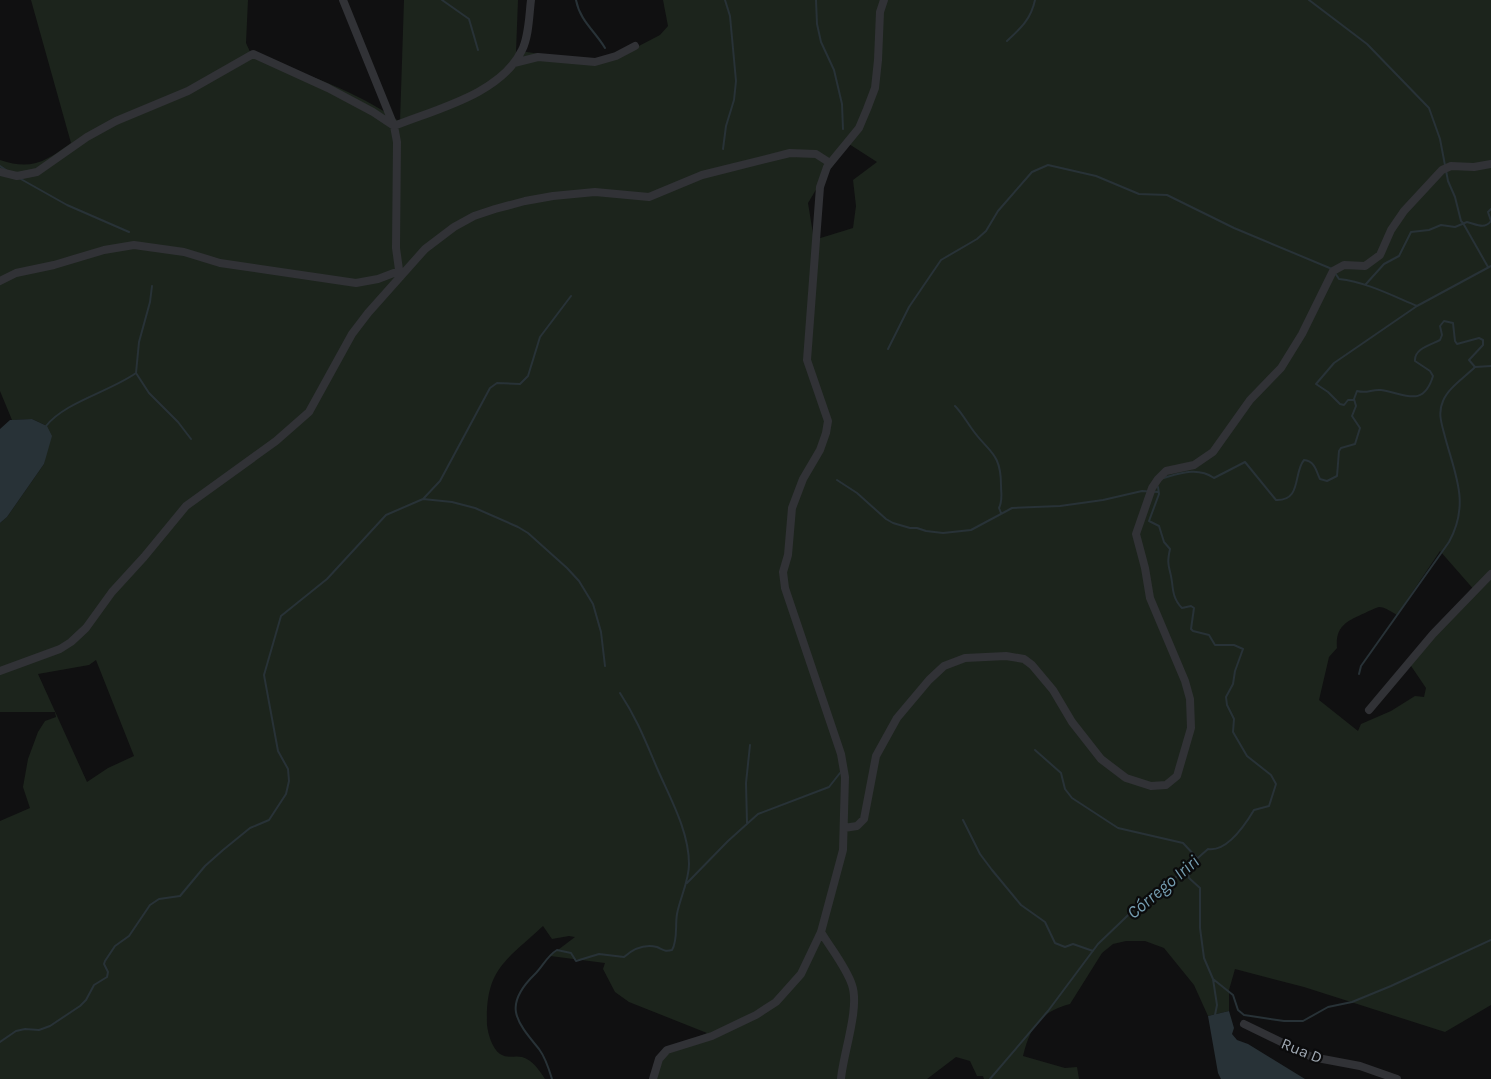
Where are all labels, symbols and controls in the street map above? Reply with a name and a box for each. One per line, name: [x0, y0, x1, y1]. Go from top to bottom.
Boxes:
water label: Córrego Iriri: [1122, 850, 1204, 924]
street label: Rua D: [1278, 1034, 1325, 1067]

